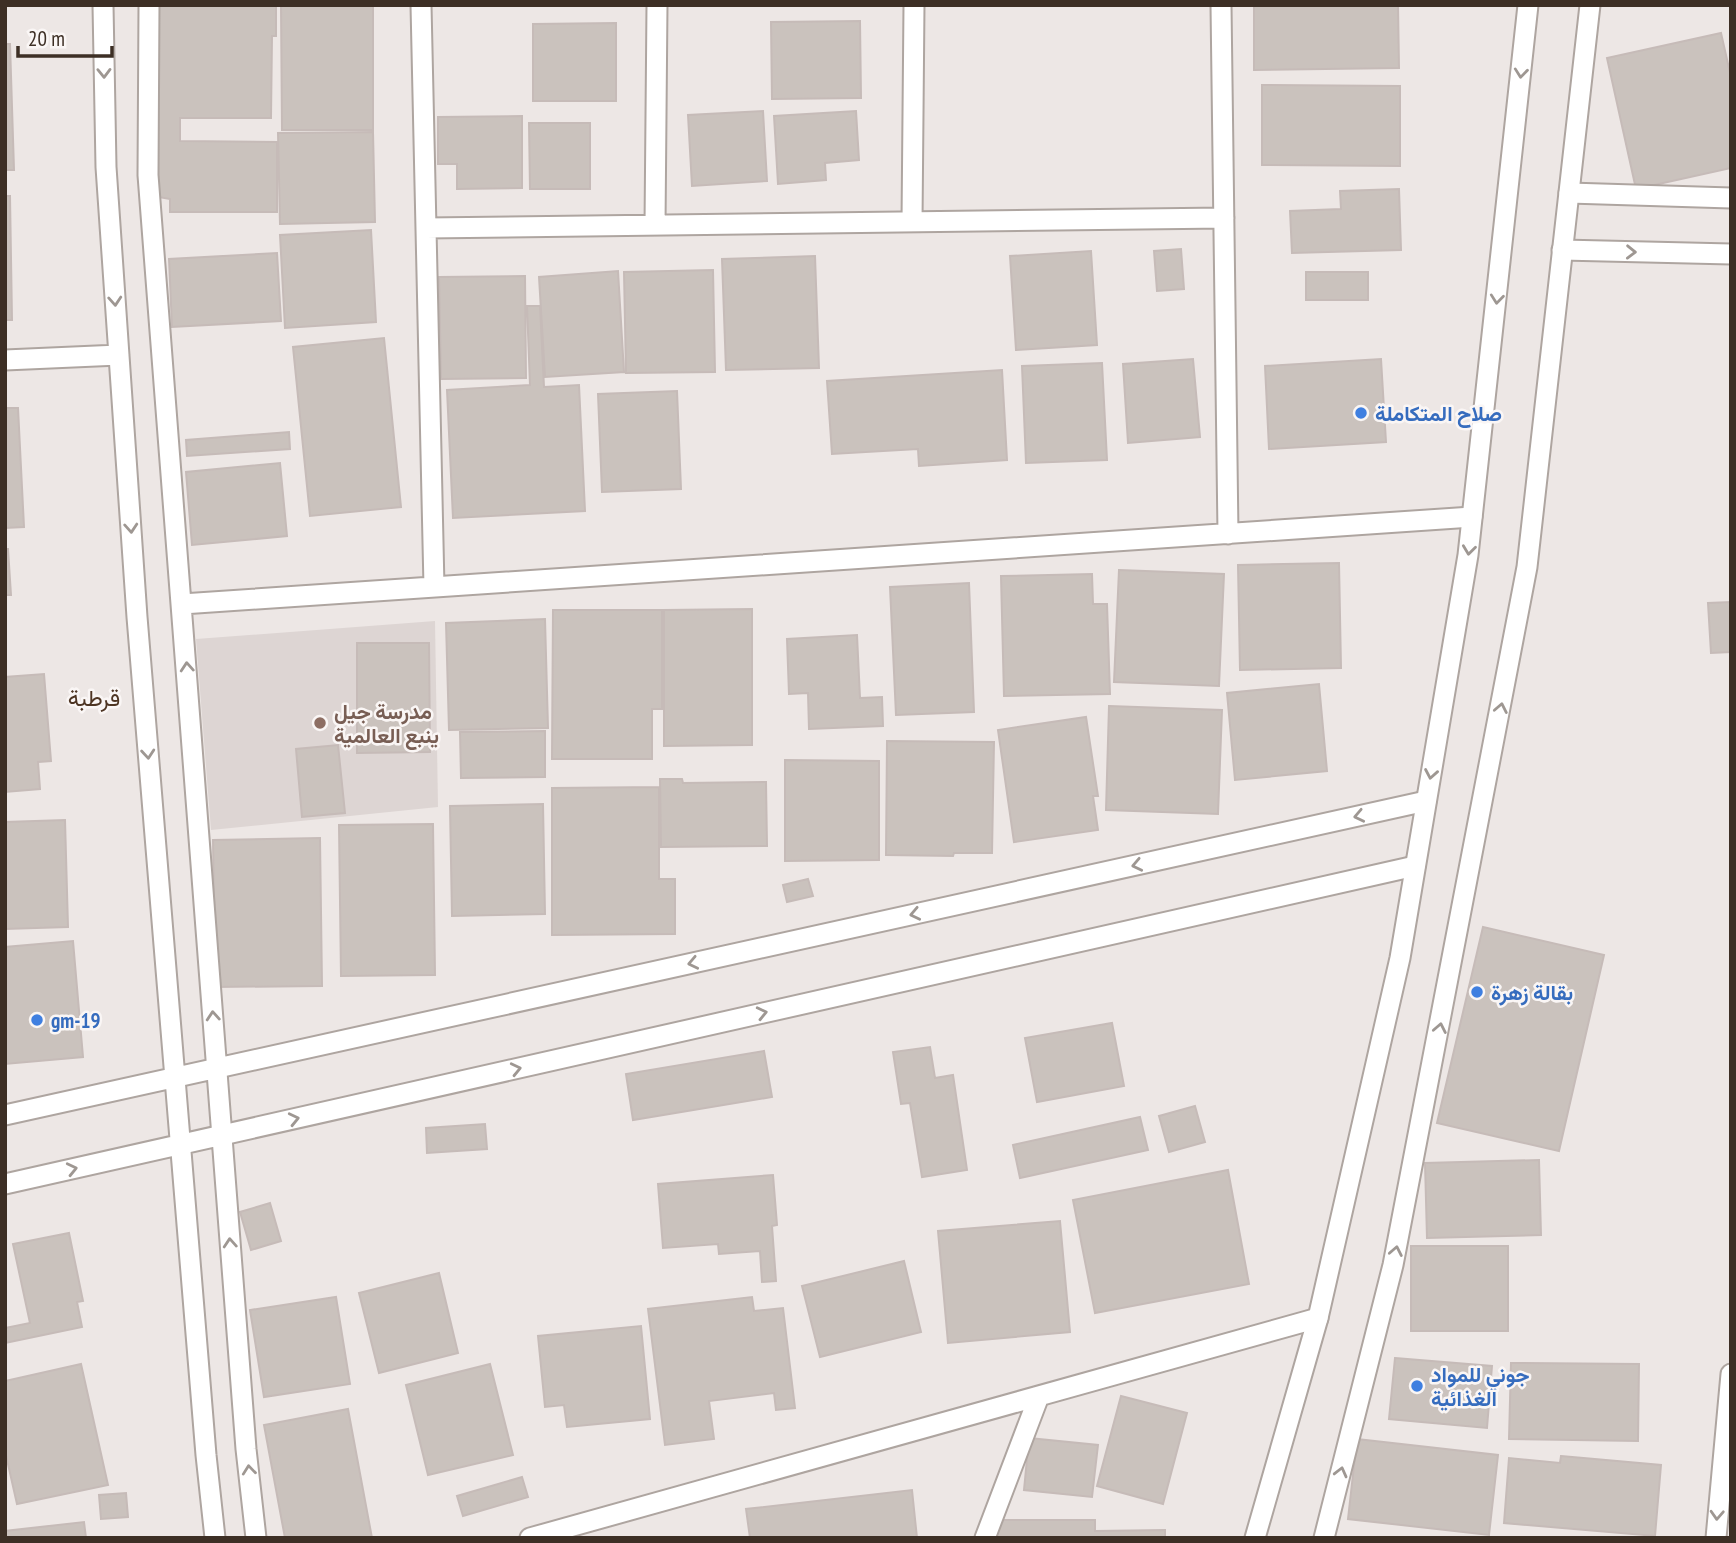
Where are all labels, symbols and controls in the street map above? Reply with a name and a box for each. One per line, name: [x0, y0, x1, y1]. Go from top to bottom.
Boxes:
scale bar: [18, 14, 112, 58]
text: 20 m: [28, 25, 65, 52]
one-way arrow: [97, 68, 112, 79]
one-way arrow: [1514, 68, 1529, 79]
one-way arrow: [1626, 244, 1636, 260]
one-way arrow: [1490, 294, 1505, 305]
one-way arrow: [107, 295, 122, 306]
place label: صلاح المتكاملة: [1375, 400, 1502, 428]
marker: صلاح المتكاملة: [1353, 405, 1369, 421]
one-way arrow: [123, 522, 138, 533]
one-way arrow: [1461, 544, 1476, 556]
one-way arrow: [180, 662, 195, 673]
district label: قرطبة: [68, 683, 120, 713]
place label: مدرسة جيل ينبع العالمية: [334, 698, 439, 750]
one-way arrow: [1493, 702, 1508, 714]
marker: مدرسة جيل ينبع العالمية: [312, 715, 328, 731]
one-way arrow: [140, 749, 155, 760]
one-way arrow: [1424, 768, 1439, 780]
one-way arrow: [1353, 808, 1365, 822]
one-way arrow: [1131, 857, 1143, 871]
one-way arrow: [909, 906, 921, 920]
one-way arrow: [687, 955, 699, 969]
place label: بقالة زهرة: [1491, 979, 1573, 1006]
marker: بقالة زهرة: [1469, 984, 1485, 1000]
place label: gm-19: [51, 1007, 101, 1034]
one-way arrow: [755, 1007, 767, 1022]
one-way arrow: [206, 1011, 221, 1022]
marker: gm-19: [29, 1012, 45, 1028]
one-way arrow: [1431, 1022, 1446, 1034]
one-way arrow: [510, 1063, 522, 1077]
one-way arrow: [288, 1113, 300, 1127]
one-way arrow: [66, 1162, 78, 1177]
one-way arrow: [223, 1237, 238, 1248]
one-way arrow: [1387, 1245, 1402, 1257]
place label: جوني للمواد الغذائية: [1431, 1361, 1530, 1412]
marker: جوني للمواد الغذائية: [1409, 1378, 1425, 1394]
one-way arrow: [241, 1464, 256, 1476]
one-way arrow: [1333, 1466, 1347, 1478]
one-way arrow: [1710, 1509, 1725, 1520]

